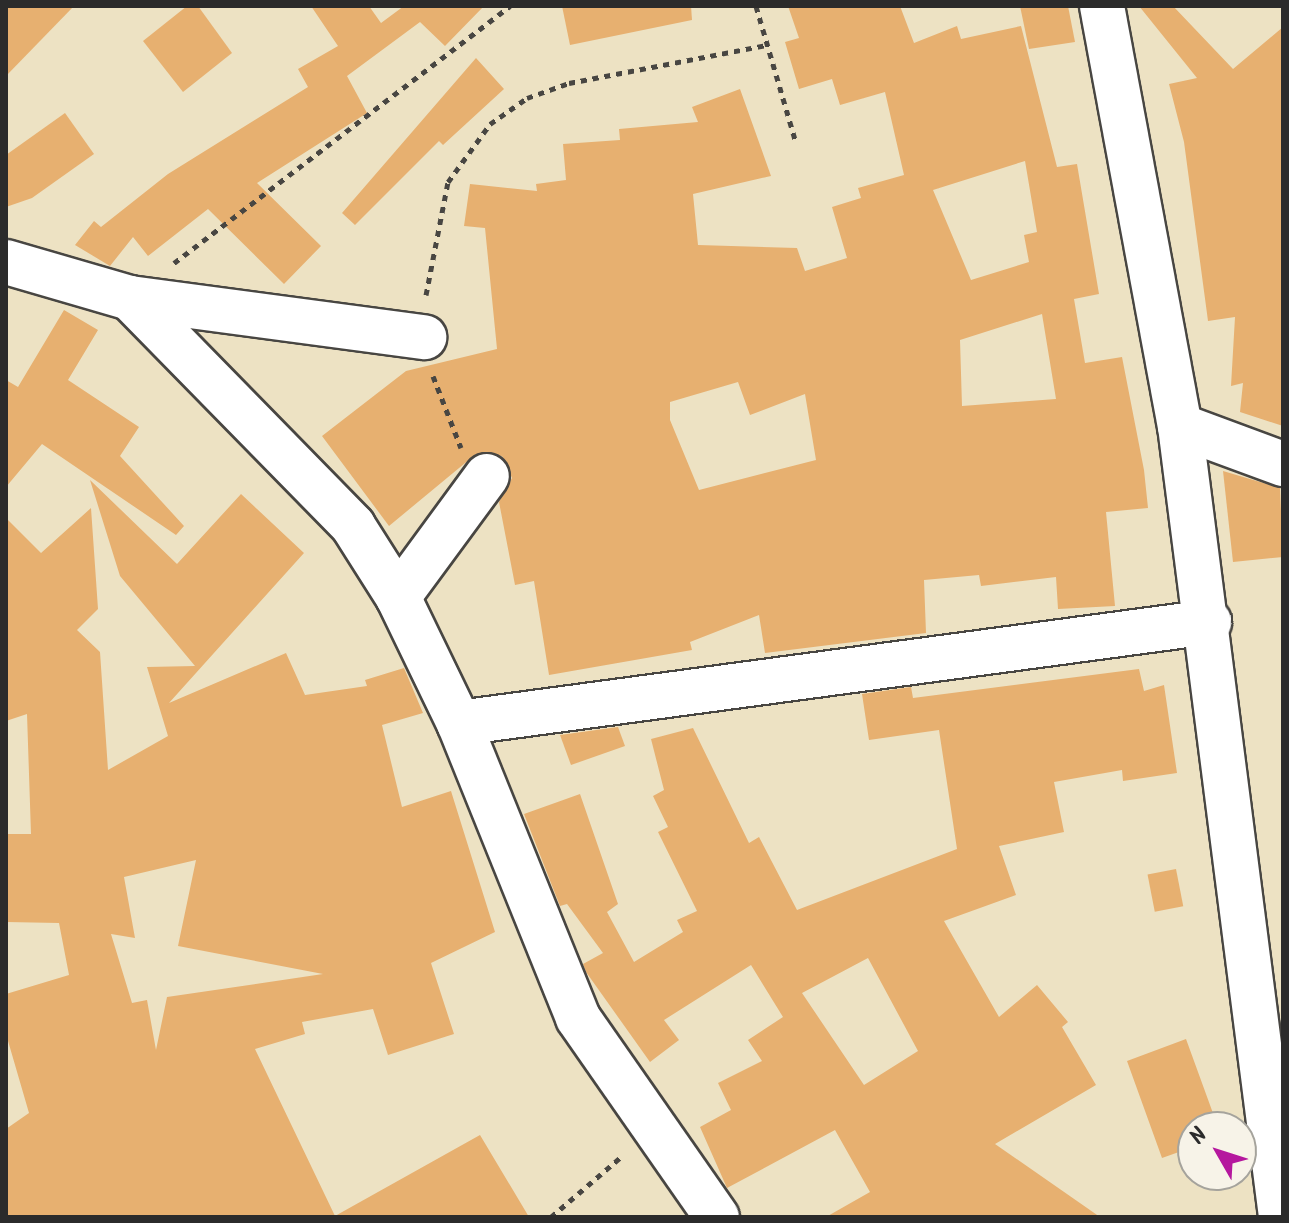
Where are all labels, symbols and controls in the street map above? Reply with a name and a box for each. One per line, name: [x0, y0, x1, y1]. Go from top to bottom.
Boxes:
north arrow: [1177, 1111, 1257, 1191]
text: N: [1182, 1120, 1217, 1153]

